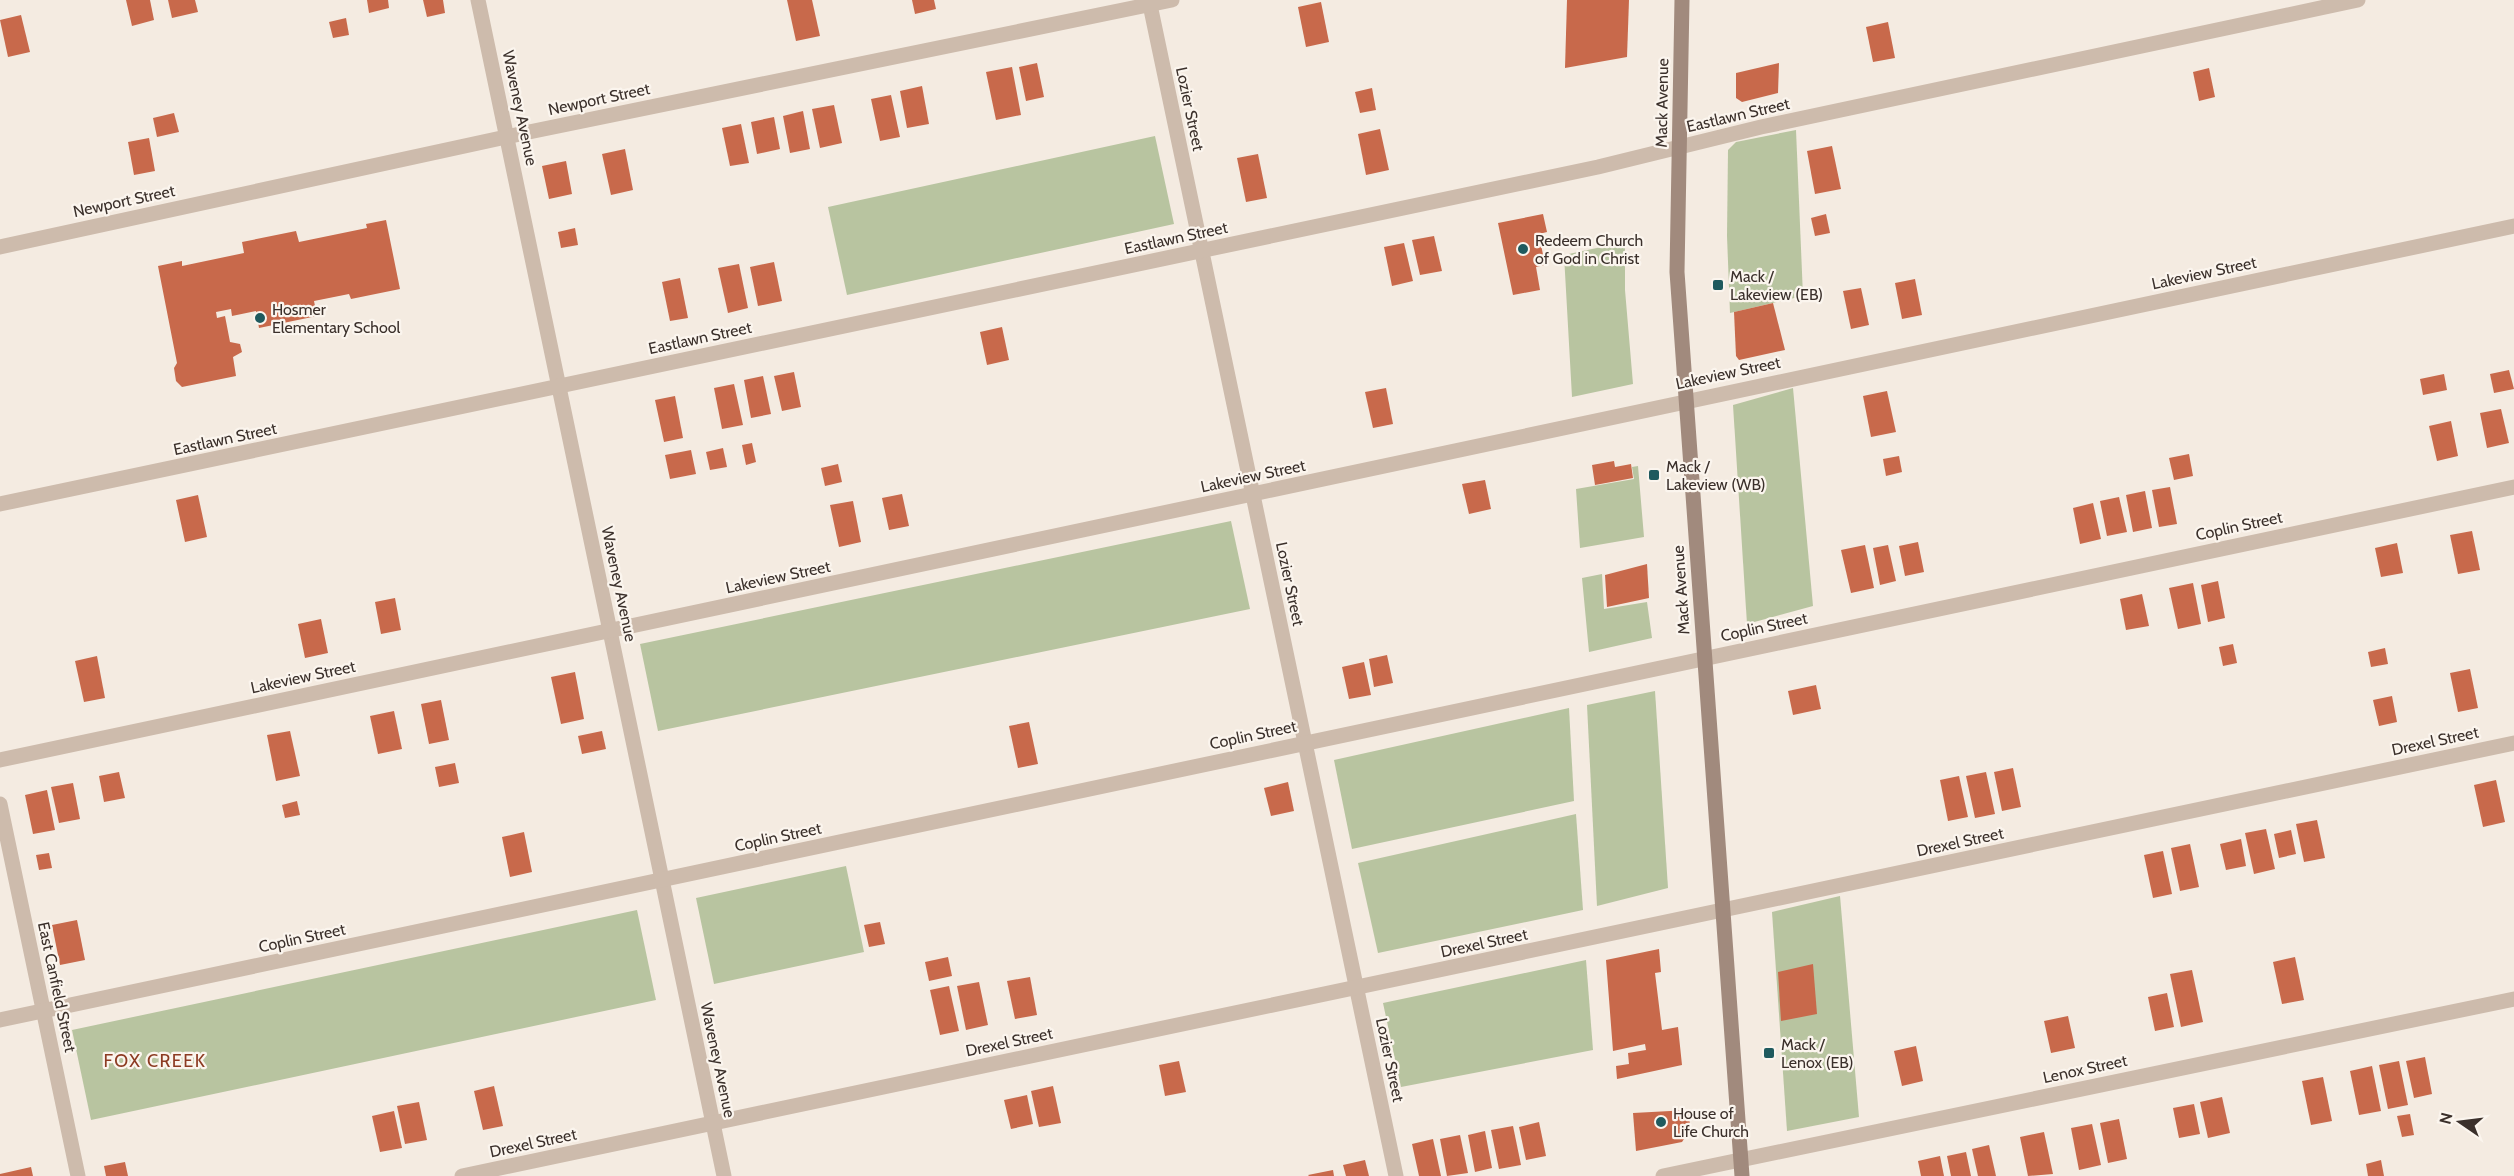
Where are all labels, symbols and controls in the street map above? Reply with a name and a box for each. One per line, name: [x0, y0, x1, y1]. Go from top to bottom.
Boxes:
street label: Waveney Avenue: [499, 49, 541, 167]
street label: Mack Avenue: [1652, 58, 1672, 148]
street label: Lozier Street: [1172, 65, 1208, 153]
street label: Newport Street: [546, 79, 652, 119]
street label: Eastlawn Street: [1685, 94, 1792, 136]
street label: Newport Street: [71, 181, 177, 221]
street label: Eastlawn Street: [1123, 218, 1230, 258]
place label: Redeem Church of God in Christ: [1535, 231, 1643, 268]
marker: Redeem Church of God in Christ: [1516, 242, 1530, 256]
street label: Lakeview Street: [2150, 253, 2259, 293]
place label: Mack / Lakeview (EB): [1730, 267, 1823, 304]
marker: Mack / Lakeview (EB): [1711, 278, 1725, 292]
place label: Hosmer Elementary School: [272, 300, 400, 337]
marker: Hosmer Elementary School: [253, 311, 267, 325]
street label: Eastlawn Street: [647, 318, 754, 358]
street label: Lakeview Street: [1674, 353, 1783, 393]
street label: Eastlawn Street: [172, 419, 279, 459]
street label: Lakeview Street: [1199, 456, 1308, 496]
place label: Mack / Lakeview (WB): [1666, 457, 1766, 494]
marker: Mack / Lakeview (WB): [1647, 468, 1661, 482]
street label: Coplin Street: [2194, 507, 2285, 544]
street label: Waveney Avenue: [598, 525, 640, 643]
street label: Lozier Street: [1272, 540, 1308, 628]
street label: Mack Avenue: [1668, 545, 1694, 635]
street label: Lakeview Street: [724, 557, 833, 597]
street label: Coplin Street: [1719, 608, 1810, 645]
street label: Lakeview Street: [249, 657, 358, 697]
street label: Coplin Street: [1208, 716, 1299, 753]
street label: Drexel Street: [2390, 722, 2481, 759]
street label: Coplin Street: [733, 818, 824, 855]
street label: Drexel Street: [1915, 823, 2006, 860]
street label: Coplin Street: [257, 919, 348, 956]
street label: East Canfield Street: [34, 920, 80, 1054]
street label: Drexel Street: [1439, 924, 1530, 961]
street label: Waveney Avenue: [697, 1001, 739, 1119]
street label: Lozier Street: [1372, 1016, 1408, 1104]
street label: Drexel Street: [964, 1023, 1055, 1060]
place label: Mack / Lenox (EB): [1781, 1035, 1854, 1072]
marker: Mack / Lenox (EB): [1762, 1046, 1776, 1060]
district label: FOX CREEK: [104, 1050, 206, 1072]
street label: Lenox Street: [2041, 1051, 2130, 1087]
north arrow: [2430, 1092, 2490, 1152]
place label: House of Life Church: [1673, 1104, 1749, 1141]
text: N: [2435, 1111, 2457, 1126]
marker: House of Life Church: [1654, 1115, 1668, 1129]
street label: Drexel Street: [488, 1124, 579, 1161]

